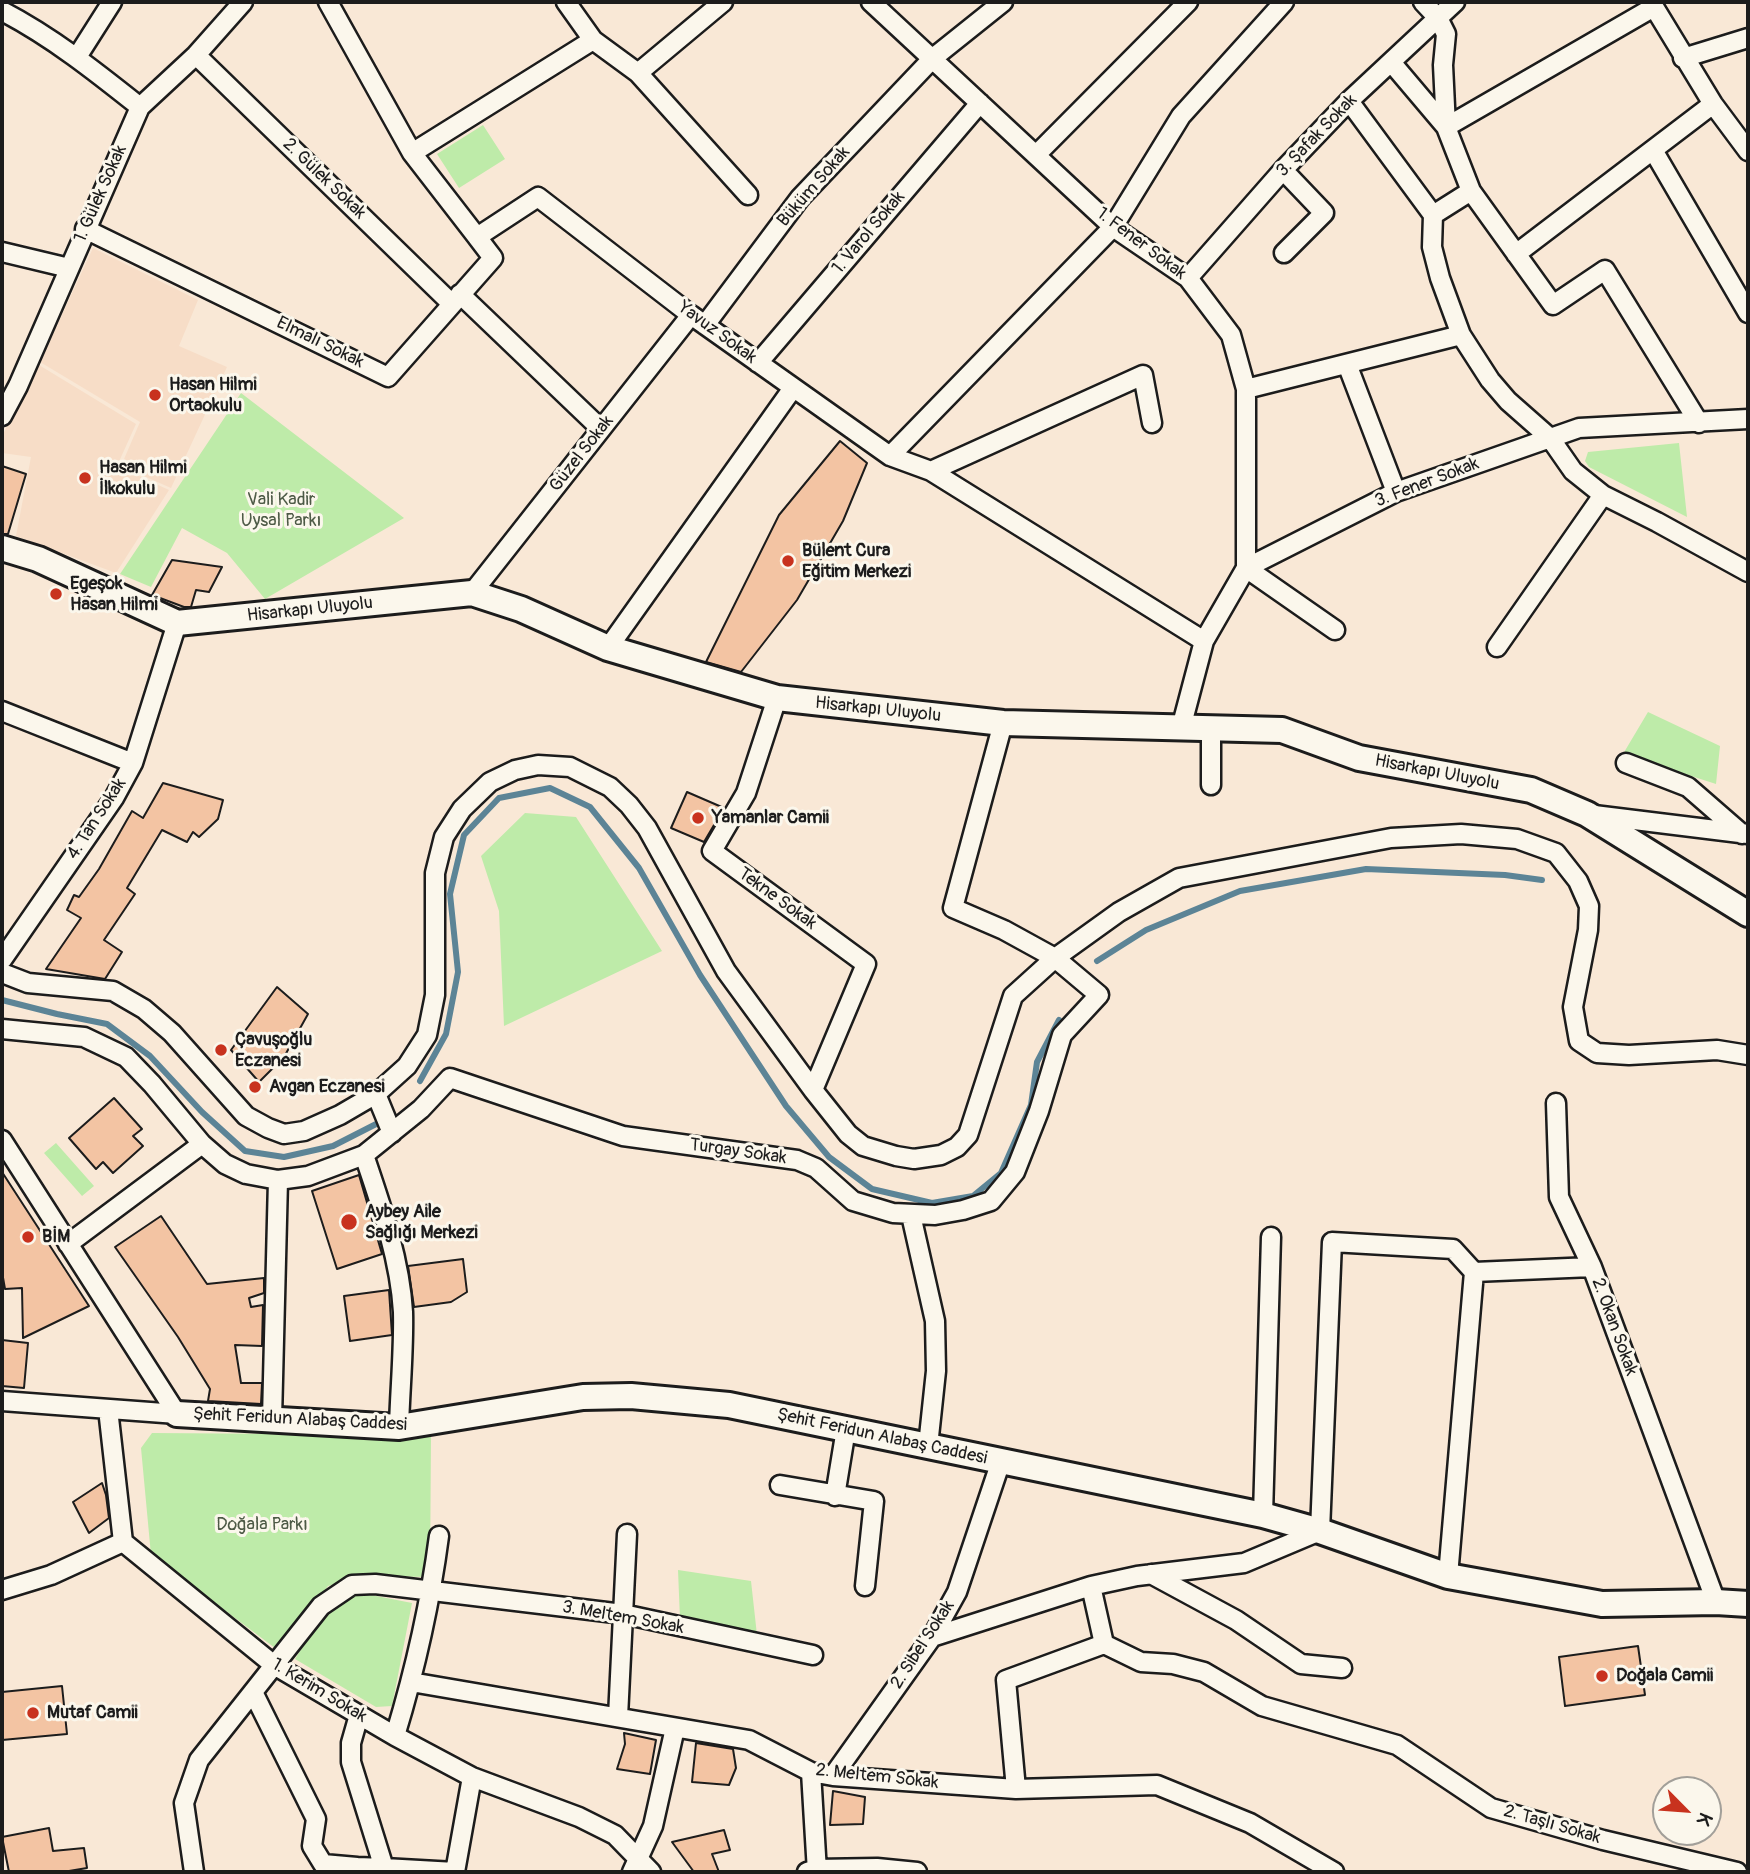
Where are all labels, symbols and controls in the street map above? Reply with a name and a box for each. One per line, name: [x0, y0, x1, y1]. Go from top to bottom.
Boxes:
street label: 3. Şafak Sokak: [1272, 90, 1362, 182]
street label: 2. Gülek Sokak: [278, 134, 370, 224]
street label: 1. Gülek Sokak: [70, 142, 132, 246]
street label: Büküm Sokak: [773, 142, 855, 232]
street label: 1. Varol Sokak: [828, 187, 910, 279]
street label: 1. Fener Sokak: [1092, 203, 1190, 285]
street label: Yavuz Sokak: [673, 297, 761, 369]
street label: Elmalı Sokak: [273, 313, 367, 373]
place label: Hasan Hilmi Ortaokulu: [169, 374, 257, 416]
marker: Hasan Hilmi Ortaokulu: [147, 387, 163, 403]
street label: Güzel Sokak: [545, 411, 619, 497]
street label: 3. Fener Sokak: [1372, 453, 1482, 513]
place label: Hasan Hilmi İlkokulu: [99, 457, 187, 500]
marker: Hasan Hilmi İlkokulu: [77, 470, 93, 486]
park label: Vali Kadir Uysal Parkı: [241, 489, 321, 532]
place label: Bülent Cura Eğitim Merkezi: [802, 540, 911, 582]
marker: Bülent Cura Eğitim Merkezi: [780, 553, 796, 569]
place label: Egeşok Hasan Hilmi: [70, 573, 158, 616]
marker: Egeşok Hasan Hilmi: [48, 586, 64, 602]
street label: Hisarkapı Uluyolu: [246, 593, 374, 627]
street label: Hisarkapı Uluyolu: [814, 693, 942, 727]
street label: Hisarkapı Uluyolu: [1373, 750, 1501, 796]
street label: 4. Tan Sokak: [63, 774, 131, 864]
place label: Yamanlar Camii: [712, 807, 829, 829]
marker: Yamanlar Camii: [690, 810, 706, 826]
street label: Tekne Sokak: [734, 863, 820, 935]
place label: Çavuşoğlu Eczanesi: [235, 1029, 312, 1072]
marker: Çavuşoğlu Eczanesi: [213, 1042, 229, 1058]
place label: Avgan Eczanesi: [269, 1076, 385, 1098]
marker: Avgan Eczanesi: [247, 1079, 263, 1095]
street label: Turgay Sokak: [688, 1135, 788, 1169]
place label: Aybey Aile Sağlığı Merkezi: [365, 1201, 478, 1244]
marker: Aybey Aile Sağlığı Merkezi: [339, 1212, 359, 1232]
place label: BİM: [42, 1226, 70, 1248]
marker: BİM: [20, 1229, 36, 1245]
street label: 2. Okan Sokak: [1586, 1275, 1642, 1379]
street label: Şehit Feridun Alabaş Caddesi: [192, 1404, 408, 1436]
street label: Şehit Feridun Alabaş Caddesi: [775, 1404, 989, 1470]
park label: Doğala Parkı: [216, 1514, 308, 1536]
street label: 3. Meltem Sokak: [560, 1597, 686, 1639]
street label: 2. Sibel Sokak: [886, 1597, 960, 1693]
street label: 1. Kerim Sokak: [267, 1654, 371, 1728]
place label: Doğala Camii: [1616, 1665, 1713, 1687]
marker: Doğala Camii: [1594, 1668, 1610, 1684]
place label: Mutaf Camii: [47, 1702, 138, 1724]
marker: Mutaf Camii: [25, 1705, 41, 1721]
street label: 2. Meltem Sokak: [815, 1760, 939, 1794]
north arrow: [1652, 1776, 1722, 1846]
street label: 2. Taşlı Sokak: [1501, 1801, 1603, 1849]
text: K: [1691, 1809, 1718, 1829]

